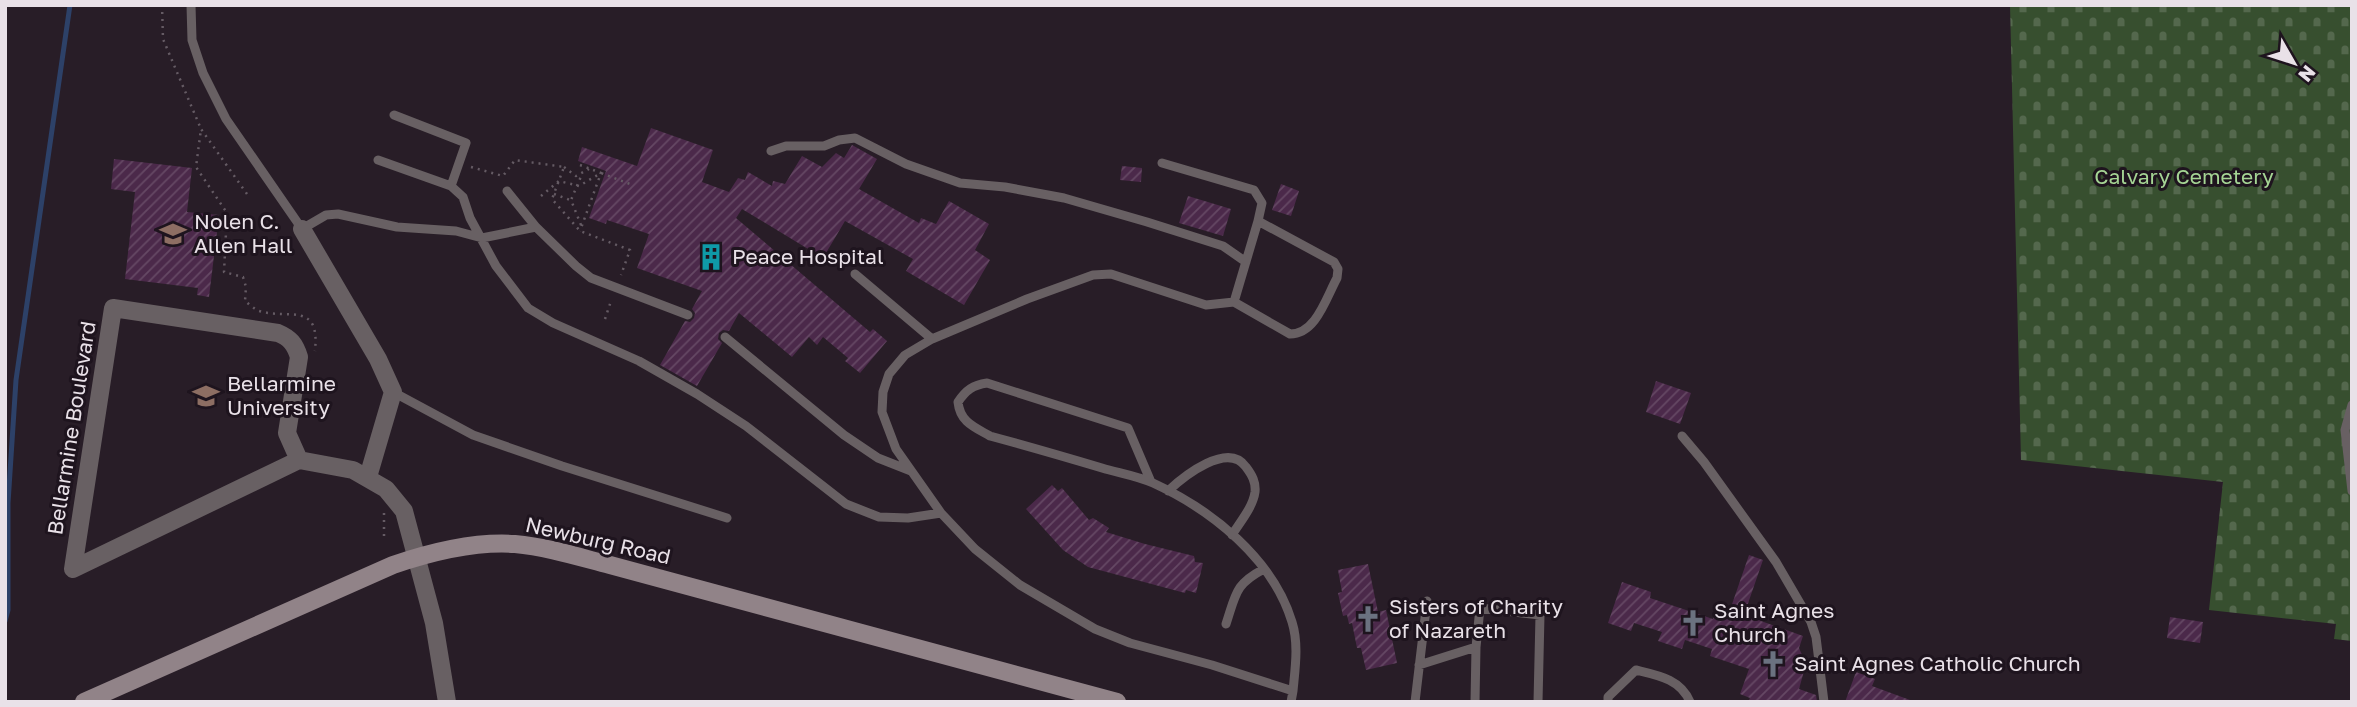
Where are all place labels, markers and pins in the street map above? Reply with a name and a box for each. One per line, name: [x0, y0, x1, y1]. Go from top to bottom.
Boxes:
place label: Nolen C. Allen Hall: [194, 208, 293, 258]
school or university icon: Nolen C. Allen Hall: [158, 219, 188, 249]
building icon: Peace Hospital: [696, 242, 726, 272]
place label: Peace Hospital: [732, 243, 884, 269]
place label: Bellarmine University: [227, 370, 336, 420]
school or university icon: Bellarmine University: [191, 381, 221, 411]
place label: Sisters of Charity of Nazareth: [1389, 593, 1563, 643]
place label: Saint Agnes Church: [1714, 597, 1834, 647]
church icon: Sisters of Charity of Nazareth: [1353, 604, 1383, 634]
church icon: Saint Agnes Church: [1678, 608, 1708, 638]
church icon: Saint Agnes Catholic Church: [1758, 649, 1788, 679]
place label: Saint Agnes Catholic Church: [1794, 650, 2081, 676]

